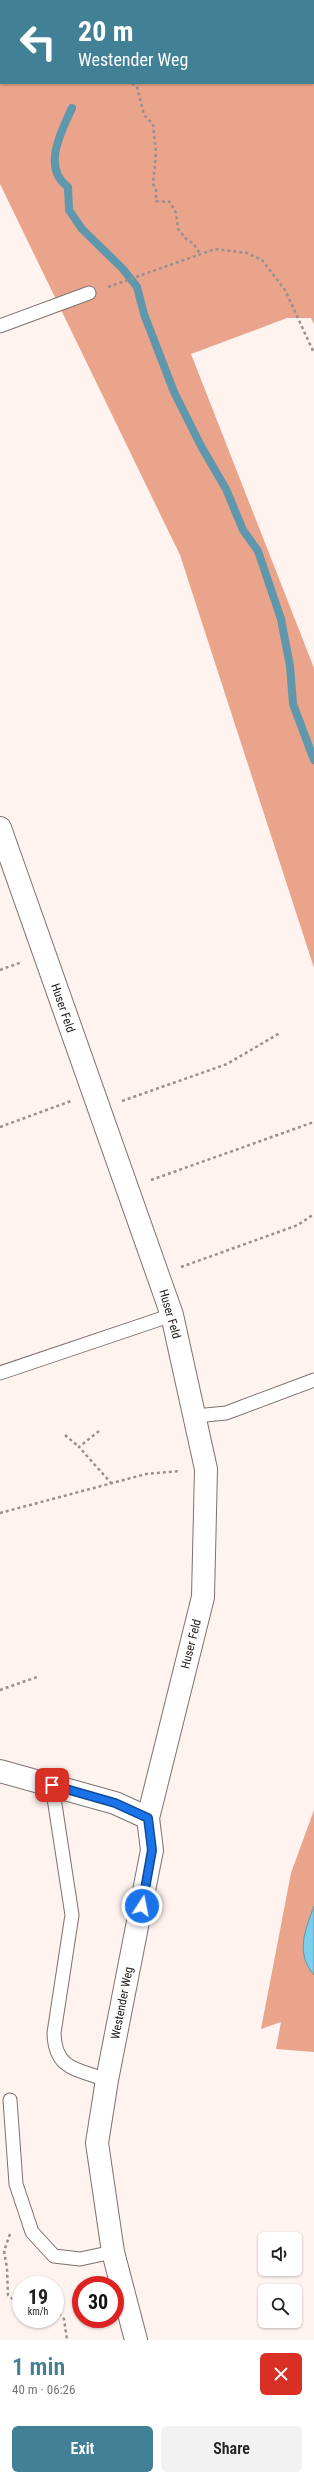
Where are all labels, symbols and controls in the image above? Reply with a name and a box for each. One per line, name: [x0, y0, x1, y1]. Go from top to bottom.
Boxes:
text: 20 m: [78, 15, 134, 48]
icon: left: [12, 16, 64, 68]
text: Westender Weg: [78, 49, 188, 70]
street label: Huser Feld: [48, 982, 78, 1034]
street label: Huser Feld: [156, 1288, 184, 1340]
street label: Huser Feld: [178, 1618, 204, 1670]
pin: [35, 1768, 69, 1802]
icon: arrive: [41, 1774, 63, 1796]
position arrow: [121, 1885, 163, 1927]
street label: Westender Weg: [108, 1965, 136, 2040]
map controls: [258, 2232, 302, 2328]
button: sound: [258, 2232, 302, 2276]
speed limit sign: 30: [72, 2276, 124, 2328]
button: search: [258, 2284, 302, 2328]
text: 19: [28, 2285, 48, 2309]
text: km/h: [28, 2306, 48, 2317]
text: 1 min: [12, 2353, 65, 2381]
button: close: [260, 2353, 302, 2395]
text: 40 m · 06:26: [12, 2382, 75, 2397]
button: Exit: [12, 2426, 153, 2472]
button: Share: [161, 2426, 302, 2472]

